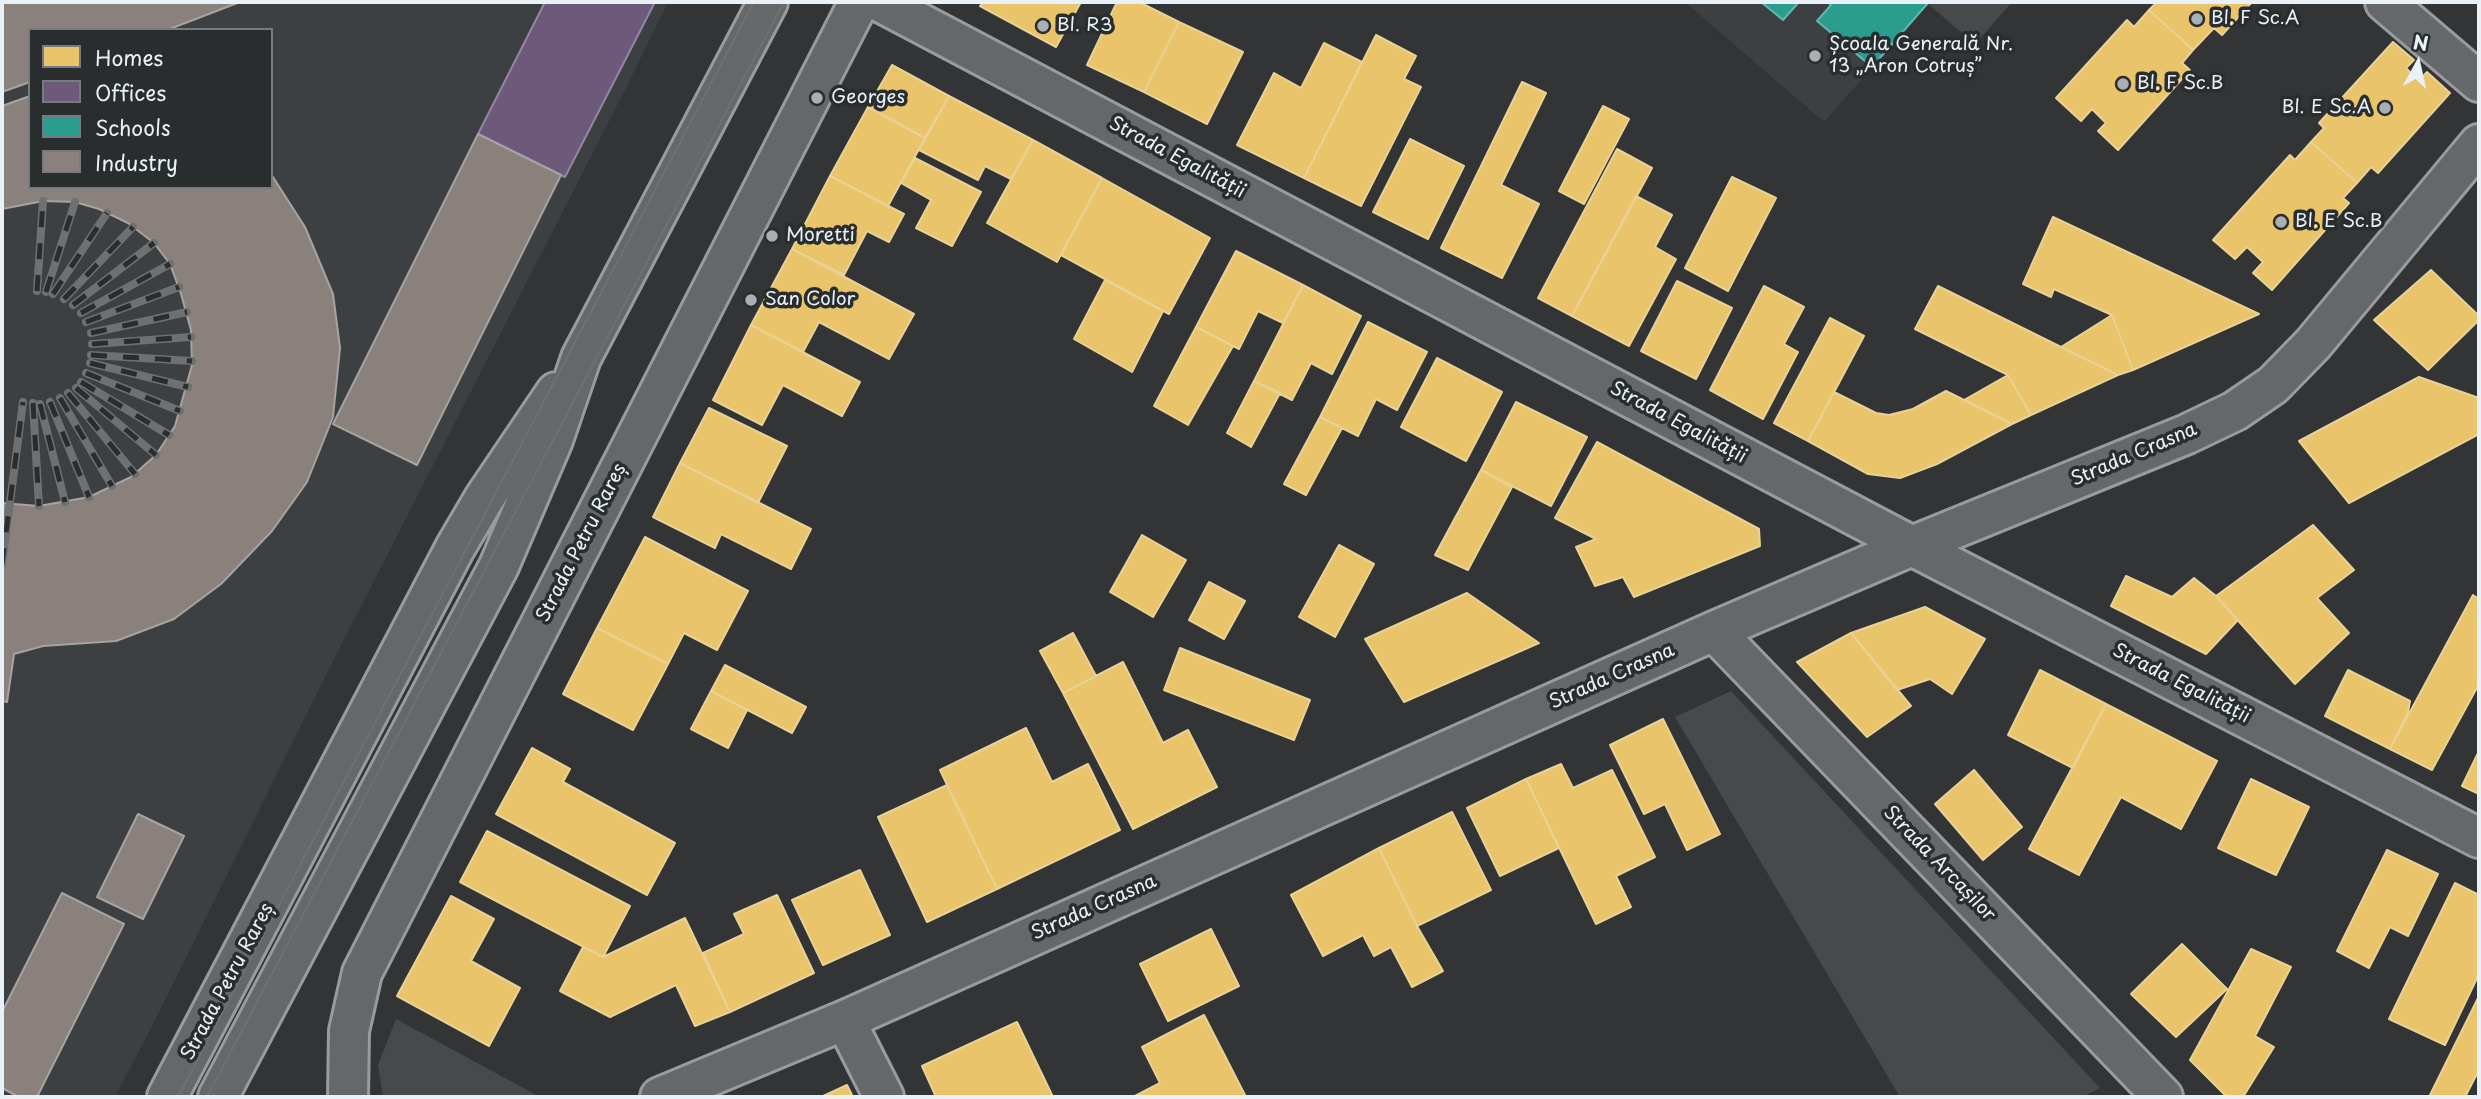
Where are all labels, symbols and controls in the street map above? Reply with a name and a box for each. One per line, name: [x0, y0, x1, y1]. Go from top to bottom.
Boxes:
place label: Bl. F Sc.A: [2211, 8, 2299, 30]
marker: Bl. F Sc.A: [2189, 11, 2205, 27]
place label: Bl. R3: [1057, 15, 1112, 37]
marker: Bl. R3: [1035, 18, 1051, 34]
text: N: [2412, 27, 2430, 57]
legend: [28, 28, 273, 189]
north arrow: [2383, 28, 2453, 98]
place label: Școala Generală Nr. 13 „Aron Cotruș”: [1829, 34, 2013, 78]
text: Homes: [95, 41, 163, 73]
marker: Școala Generală Nr. 13 „Aron Cotruș”: [1807, 48, 1823, 64]
place label: Bl. F Sc.B: [2137, 73, 2223, 95]
text: Offices: [95, 76, 166, 108]
marker: Bl. F Sc.B: [2115, 76, 2131, 92]
place label: Georges: [831, 87, 905, 109]
marker: Georges: [809, 90, 825, 106]
place label: Bl. E Sc.A: [2282, 97, 2371, 119]
marker: Bl. E Sc.A: [2377, 100, 2393, 116]
text: Schools: [95, 111, 171, 143]
street label: Strada Egalității: [1105, 112, 1249, 204]
text: Industry: [95, 146, 178, 178]
place label: Bl. E Sc.B: [2295, 211, 2382, 233]
marker: Bl. E Sc.B: [2273, 214, 2289, 230]
place label: Moretti: [786, 225, 855, 247]
marker: Moretti: [764, 228, 780, 244]
place label: San Color: [765, 289, 855, 311]
marker: San Color: [743, 292, 759, 308]
street label: Strada Egalității: [1606, 377, 1750, 469]
street label: Strada Crasna: [2068, 418, 2200, 492]
street label: Strada Petru Rareș: [532, 460, 632, 626]
street label: Strada Crasna: [1546, 639, 1678, 715]
street label: Strada Egalității: [2108, 639, 2254, 729]
street label: Strada Arcașilor: [1878, 802, 2000, 926]
street label: Strada Crasna: [1028, 870, 1160, 946]
street label: Strada Petru Rareș: [177, 900, 279, 1064]

